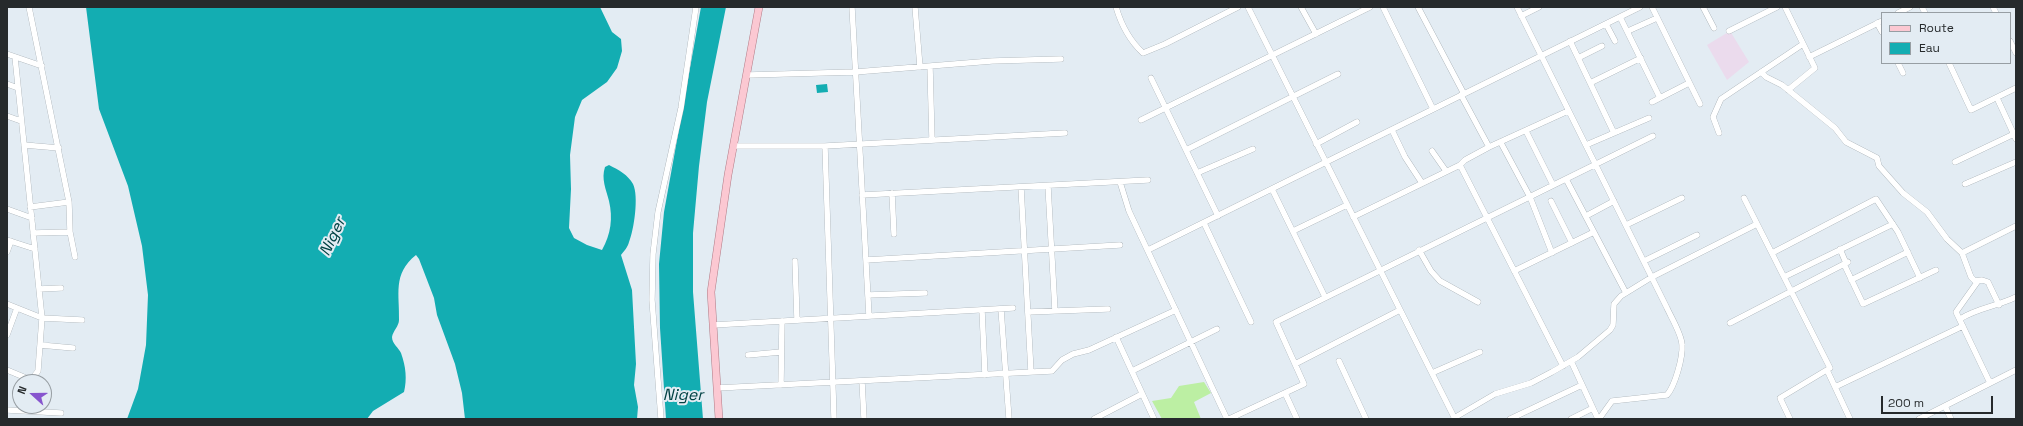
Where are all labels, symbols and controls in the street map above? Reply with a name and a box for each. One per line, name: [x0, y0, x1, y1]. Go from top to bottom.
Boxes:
legend: [1881, 12, 2011, 64]
text: Route: [1919, 20, 1954, 36]
text: Eau: [1919, 40, 1940, 56]
water label: Niger: [316, 215, 350, 259]
north arrow: [12, 374, 52, 414]
text: N: [14, 384, 30, 396]
water label: Niger: [663, 386, 703, 406]
scale bar: [1883, 388, 1995, 414]
text: 200 m: [1888, 395, 1924, 411]

